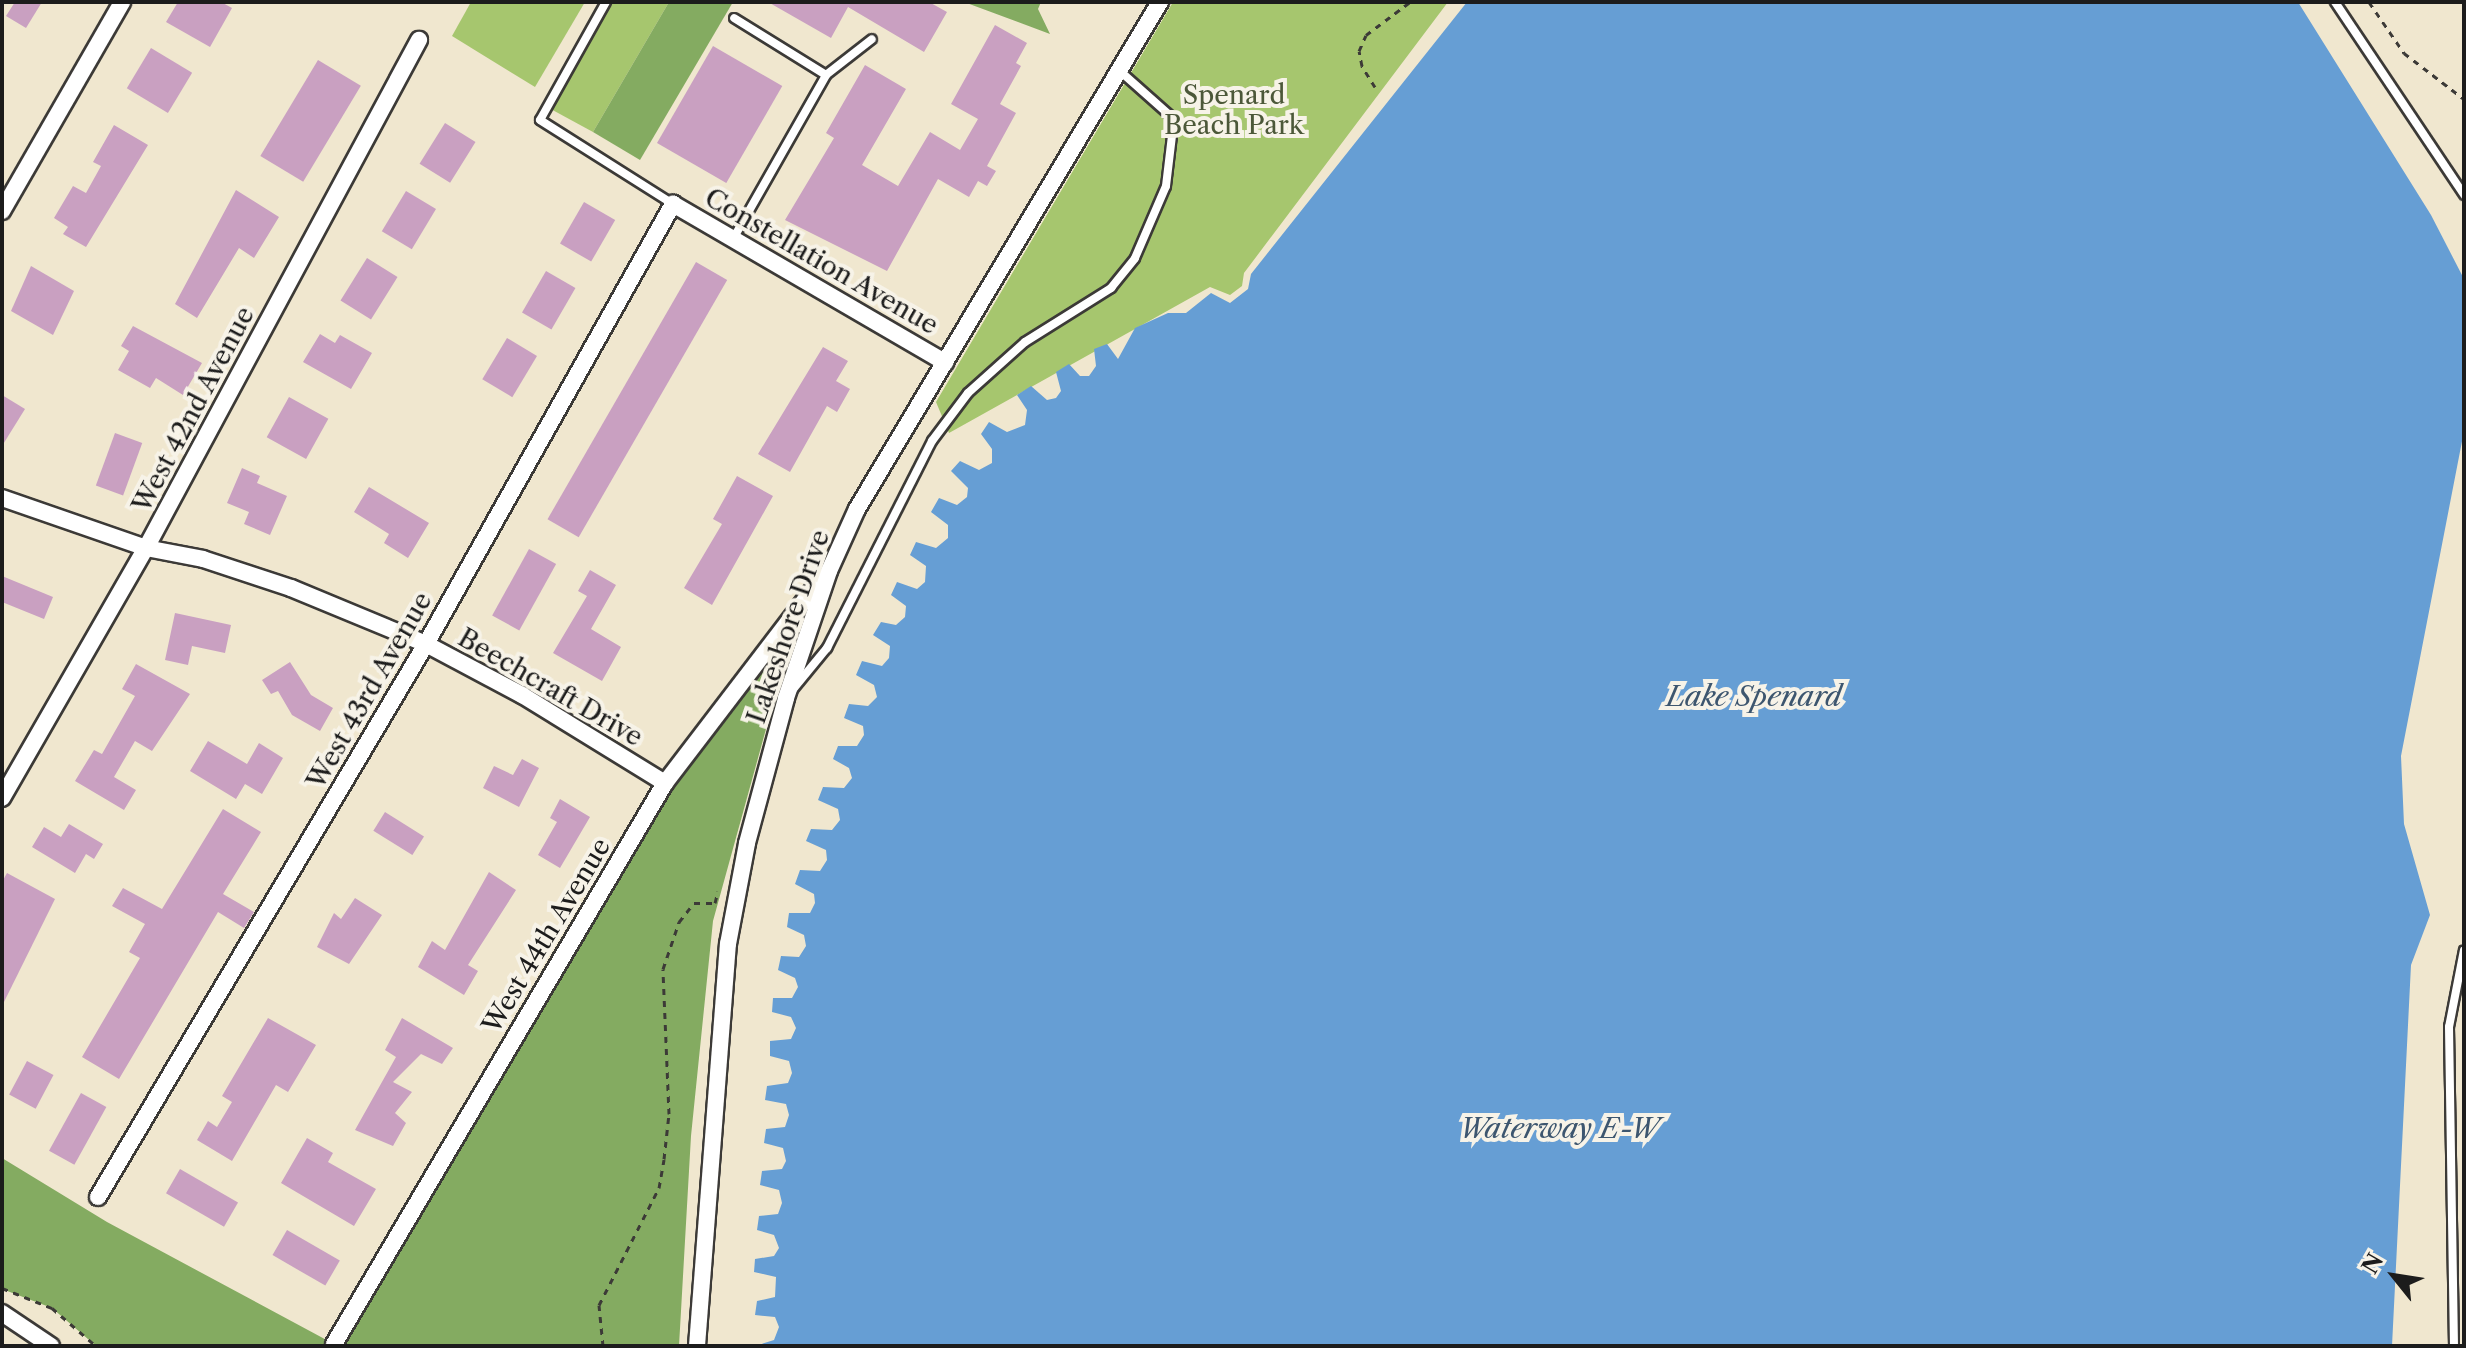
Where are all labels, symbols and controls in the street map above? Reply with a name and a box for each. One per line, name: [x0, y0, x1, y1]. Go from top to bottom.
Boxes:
park label: Spenard Beach Park: [1164, 80, 1304, 142]
street label: Constellation Avenue: [698, 182, 944, 342]
street label: West 42nd Avenue: [126, 301, 262, 519]
street label: Lakeshore Drive: [741, 526, 837, 728]
street label: West 43rd Avenue: [301, 587, 439, 795]
street label: Beechcraft Drive: [452, 623, 648, 753]
water label: Lake Spenard: [1666, 679, 1842, 713]
street label: West 44th Avenue: [476, 832, 618, 1040]
water label: Waterway E-W: [1459, 1111, 1659, 1145]
north arrow: [2354, 1236, 2434, 1316]
text: N: [2356, 1249, 2389, 1279]

